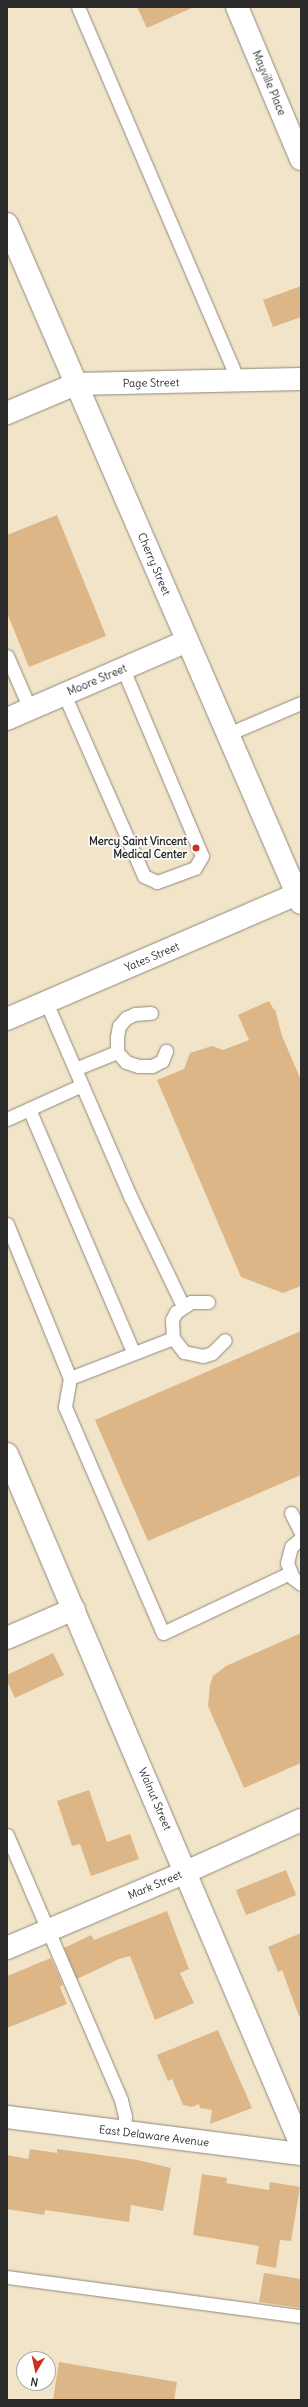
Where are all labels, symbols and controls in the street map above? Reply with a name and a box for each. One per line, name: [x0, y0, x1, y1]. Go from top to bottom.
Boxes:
street label: Mayville Place: [249, 49, 289, 117]
street label: Page Street: [123, 376, 179, 390]
street label: Cherry Street: [135, 531, 173, 597]
street label: Moore Street: [65, 662, 129, 698]
place label: Mercy Saint Vincent Medical Center: [89, 835, 187, 861]
marker: Mercy Saint Vincent Medical Center: [190, 842, 202, 854]
street label: Yates Street: [123, 940, 181, 974]
street label: Walnut Street: [136, 1766, 174, 1832]
street label: Mark Street: [126, 1868, 184, 1902]
street label: East Delaware Avenue: [98, 2123, 210, 2149]
north arrow: [16, 2351, 56, 2391]
text: N: [29, 2374, 39, 2389]

